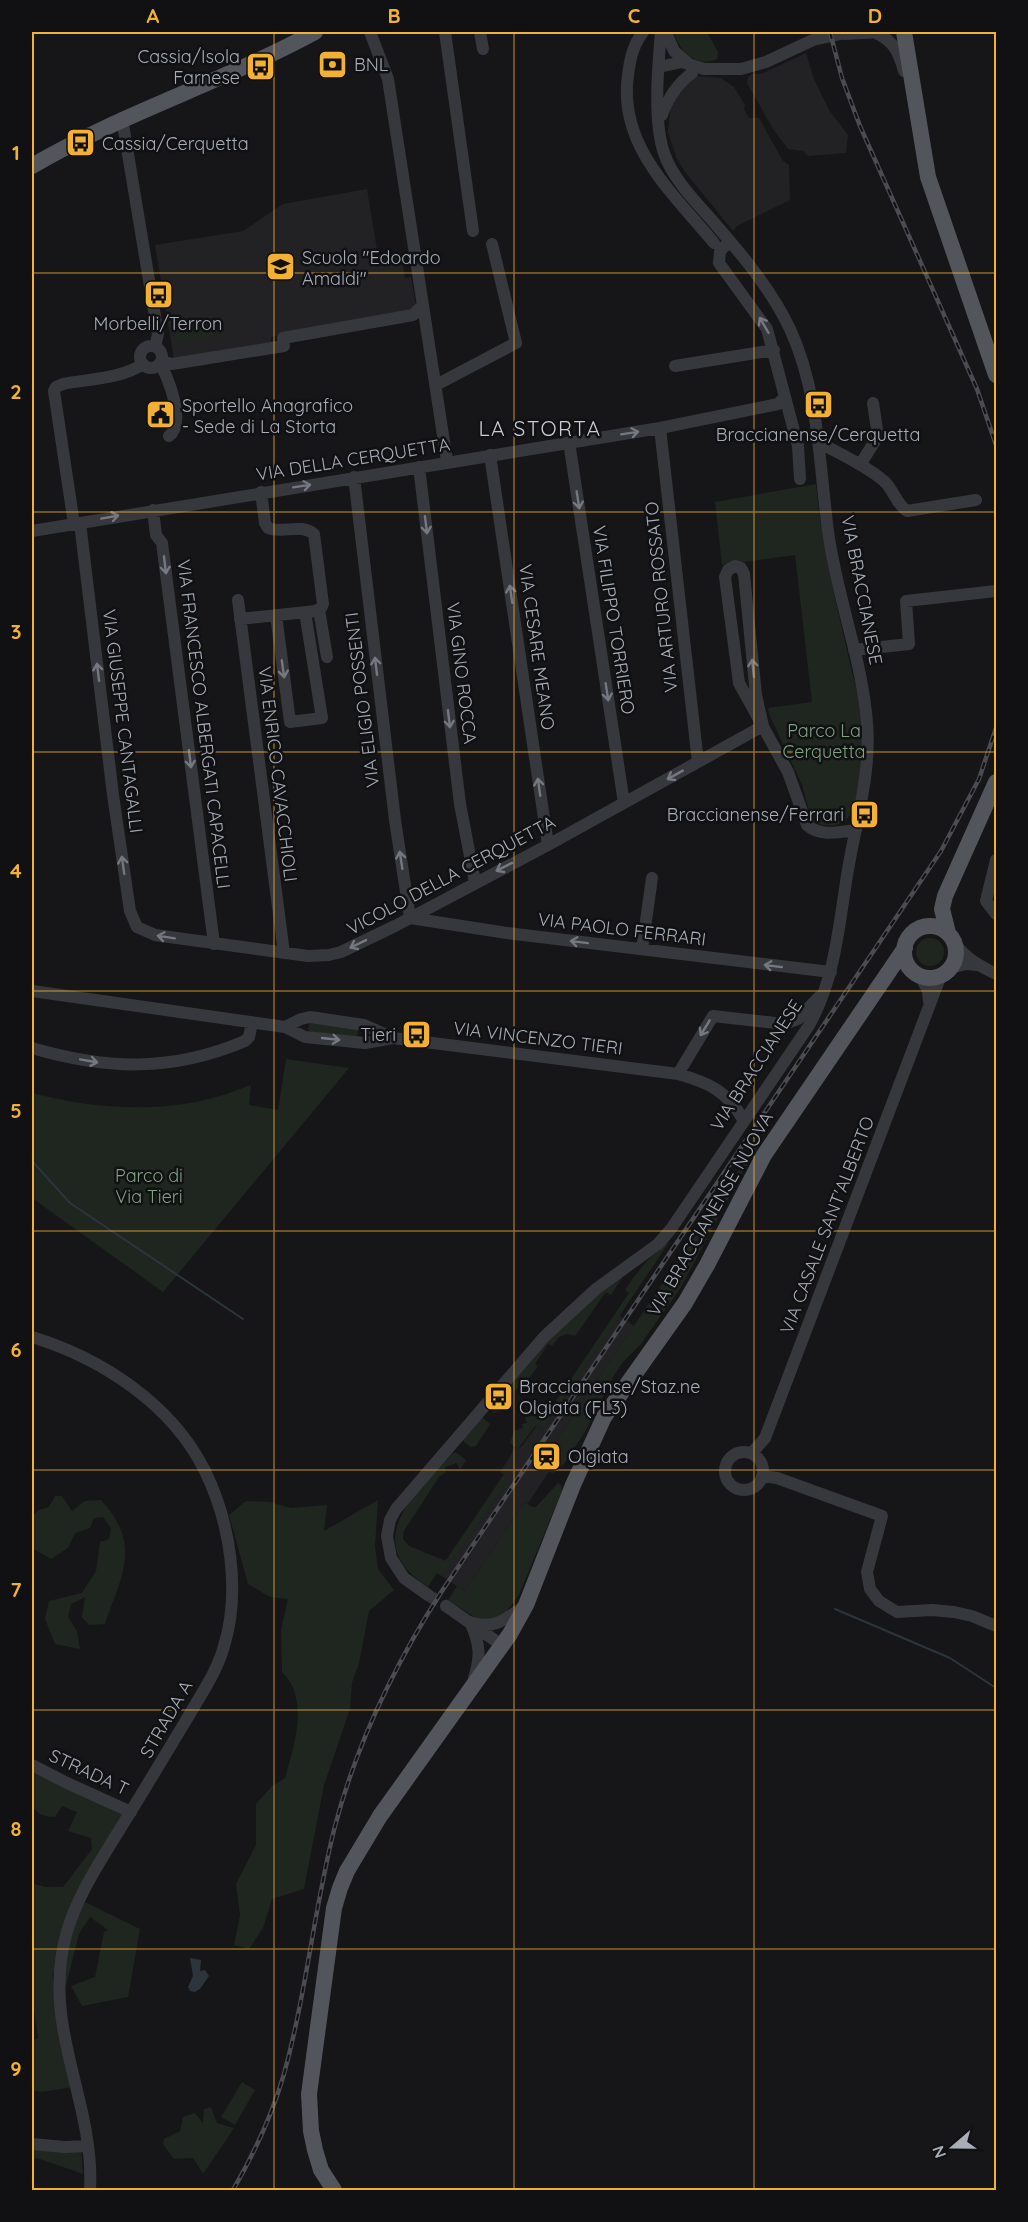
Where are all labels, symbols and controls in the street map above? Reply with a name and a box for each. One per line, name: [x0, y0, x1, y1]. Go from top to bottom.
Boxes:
text: A: [147, 3, 160, 28]
text: B: [387, 3, 401, 28]
text: C: [628, 3, 641, 28]
text: D: [868, 3, 882, 28]
place label: Cassia/Isola Farnese: [137, 45, 240, 89]
bank icon: BNL: [317, 48, 349, 80]
bus stop icon: Cassia/Isola Farnese: [245, 50, 277, 82]
place label: BNL: [354, 53, 389, 76]
bus stop icon: Cassia/Cerquetta: [65, 127, 97, 159]
place label: Cassia/Cerquetta: [102, 132, 249, 155]
text: 1: [12, 140, 20, 165]
place label: Scuola "Edoardo Amaldi": [302, 246, 441, 290]
school or university icon: Scuola "Edoardo Amaldi": [265, 251, 297, 283]
bus stop icon: Morbelli/Terron: [142, 278, 174, 310]
place label: Morbelli/Terron: [94, 312, 222, 335]
one-way arrow: [757, 317, 769, 334]
text: 2: [10, 379, 22, 404]
bus stop icon: Braccianense/Cerquetta: [802, 389, 834, 421]
place label: Sportello Anagrafico - Sede di La Storta: [182, 394, 353, 438]
public building icon: Sportello Anagrafico - Sede di La Storta: [145, 399, 177, 431]
district label: LA STORTA: [478, 415, 602, 441]
place label: Braccianense/Cerquetta: [716, 423, 920, 446]
one-way arrow: [619, 427, 639, 438]
street label: VIA DELLA CERQUETTA: [255, 432, 452, 486]
one-way arrow: [292, 480, 312, 491]
one-way arrow: [572, 489, 583, 509]
street label: VIA ARTURO ROSSATO: [640, 500, 682, 694]
one-way arrow: [100, 512, 119, 523]
street label: VIA BRACCIANESE: [836, 513, 888, 667]
one-way arrow: [420, 515, 431, 535]
street label: VIA FILIPPO TORRIERO: [588, 524, 640, 716]
one-way arrow: [160, 555, 171, 575]
street label: VIA FRANCESCO ALBERGATI CAPACELLI: [172, 558, 236, 890]
street label: VIA CESARE MEANO: [514, 562, 560, 732]
one-way arrow: [505, 585, 516, 604]
street label: VIA GINO ROCCA: [442, 601, 482, 746]
street label: VIA GIUSEPPE CANTAGALLI: [98, 608, 148, 834]
street label: VIA ELIGIO POSSENTI: [340, 611, 384, 789]
text: 3: [11, 619, 21, 644]
one-way arrow: [371, 657, 382, 677]
one-way arrow: [278, 658, 289, 678]
one-way arrow: [747, 659, 758, 679]
one-way arrow: [92, 663, 103, 682]
street label: VIA ENRICO CAVACCHIOLI: [253, 665, 303, 883]
one-way arrow: [602, 682, 613, 702]
one-way arrow: [444, 708, 455, 728]
park label: Parco La Cerquetta: [783, 719, 865, 763]
one-way arrow: [185, 748, 196, 768]
one-way arrow: [667, 769, 684, 781]
one-way arrow: [534, 777, 545, 797]
bus stop icon: Braccianense/Ferrari: [849, 798, 881, 830]
place label: Braccianense/Ferrari: [667, 803, 844, 826]
street label: VICOLO DELLA CERQUETTA: [343, 810, 560, 940]
one-way arrow: [395, 850, 406, 870]
one-way arrow: [118, 856, 129, 876]
text: 4: [10, 858, 22, 883]
one-way arrow: [495, 862, 513, 874]
street label: VIA PAOLO FERRARI: [537, 907, 707, 951]
one-way arrow: [157, 931, 176, 942]
one-way arrow: [570, 936, 590, 947]
one-way arrow: [349, 939, 367, 951]
one-way arrow: [764, 960, 783, 971]
street label: VIA BRACCIANESE: [705, 995, 807, 1135]
street label: VIA VINCENZO TIERI: [452, 1016, 624, 1060]
bus stop icon: Tieri: [401, 1018, 433, 1050]
one-way arrow: [699, 1019, 711, 1036]
place label: Tieri: [360, 1023, 396, 1046]
one-way arrow: [321, 1034, 341, 1045]
one-way arrow: [78, 1056, 98, 1067]
text: 5: [10, 1098, 22, 1123]
street label: VIA BRACCIANENSE NUOVA: [642, 1107, 778, 1320]
street label: VIA CASALE SANT'ALBERTO: [775, 1113, 879, 1337]
park label: Parco di Via Tieri: [115, 1164, 183, 1208]
text: 6: [10, 1337, 22, 1362]
place label: Braccianense/Staz.ne Olgiata (FL3): [519, 1375, 700, 1419]
bus stop icon: Braccianense/Staz.ne Olgiata (FL3): [482, 1380, 514, 1412]
station icon: Olgiata: [531, 1440, 563, 1472]
place label: Olgiata: [568, 1445, 629, 1468]
text: 7: [11, 1577, 22, 1602]
street label: STRADA A: [135, 1676, 198, 1762]
street label: STRADA T: [46, 1744, 132, 1800]
text: 8: [11, 1816, 22, 1841]
text: 9: [10, 2056, 22, 2081]
north arrow: [923, 2117, 983, 2177]
text: N: [927, 2143, 950, 2161]

